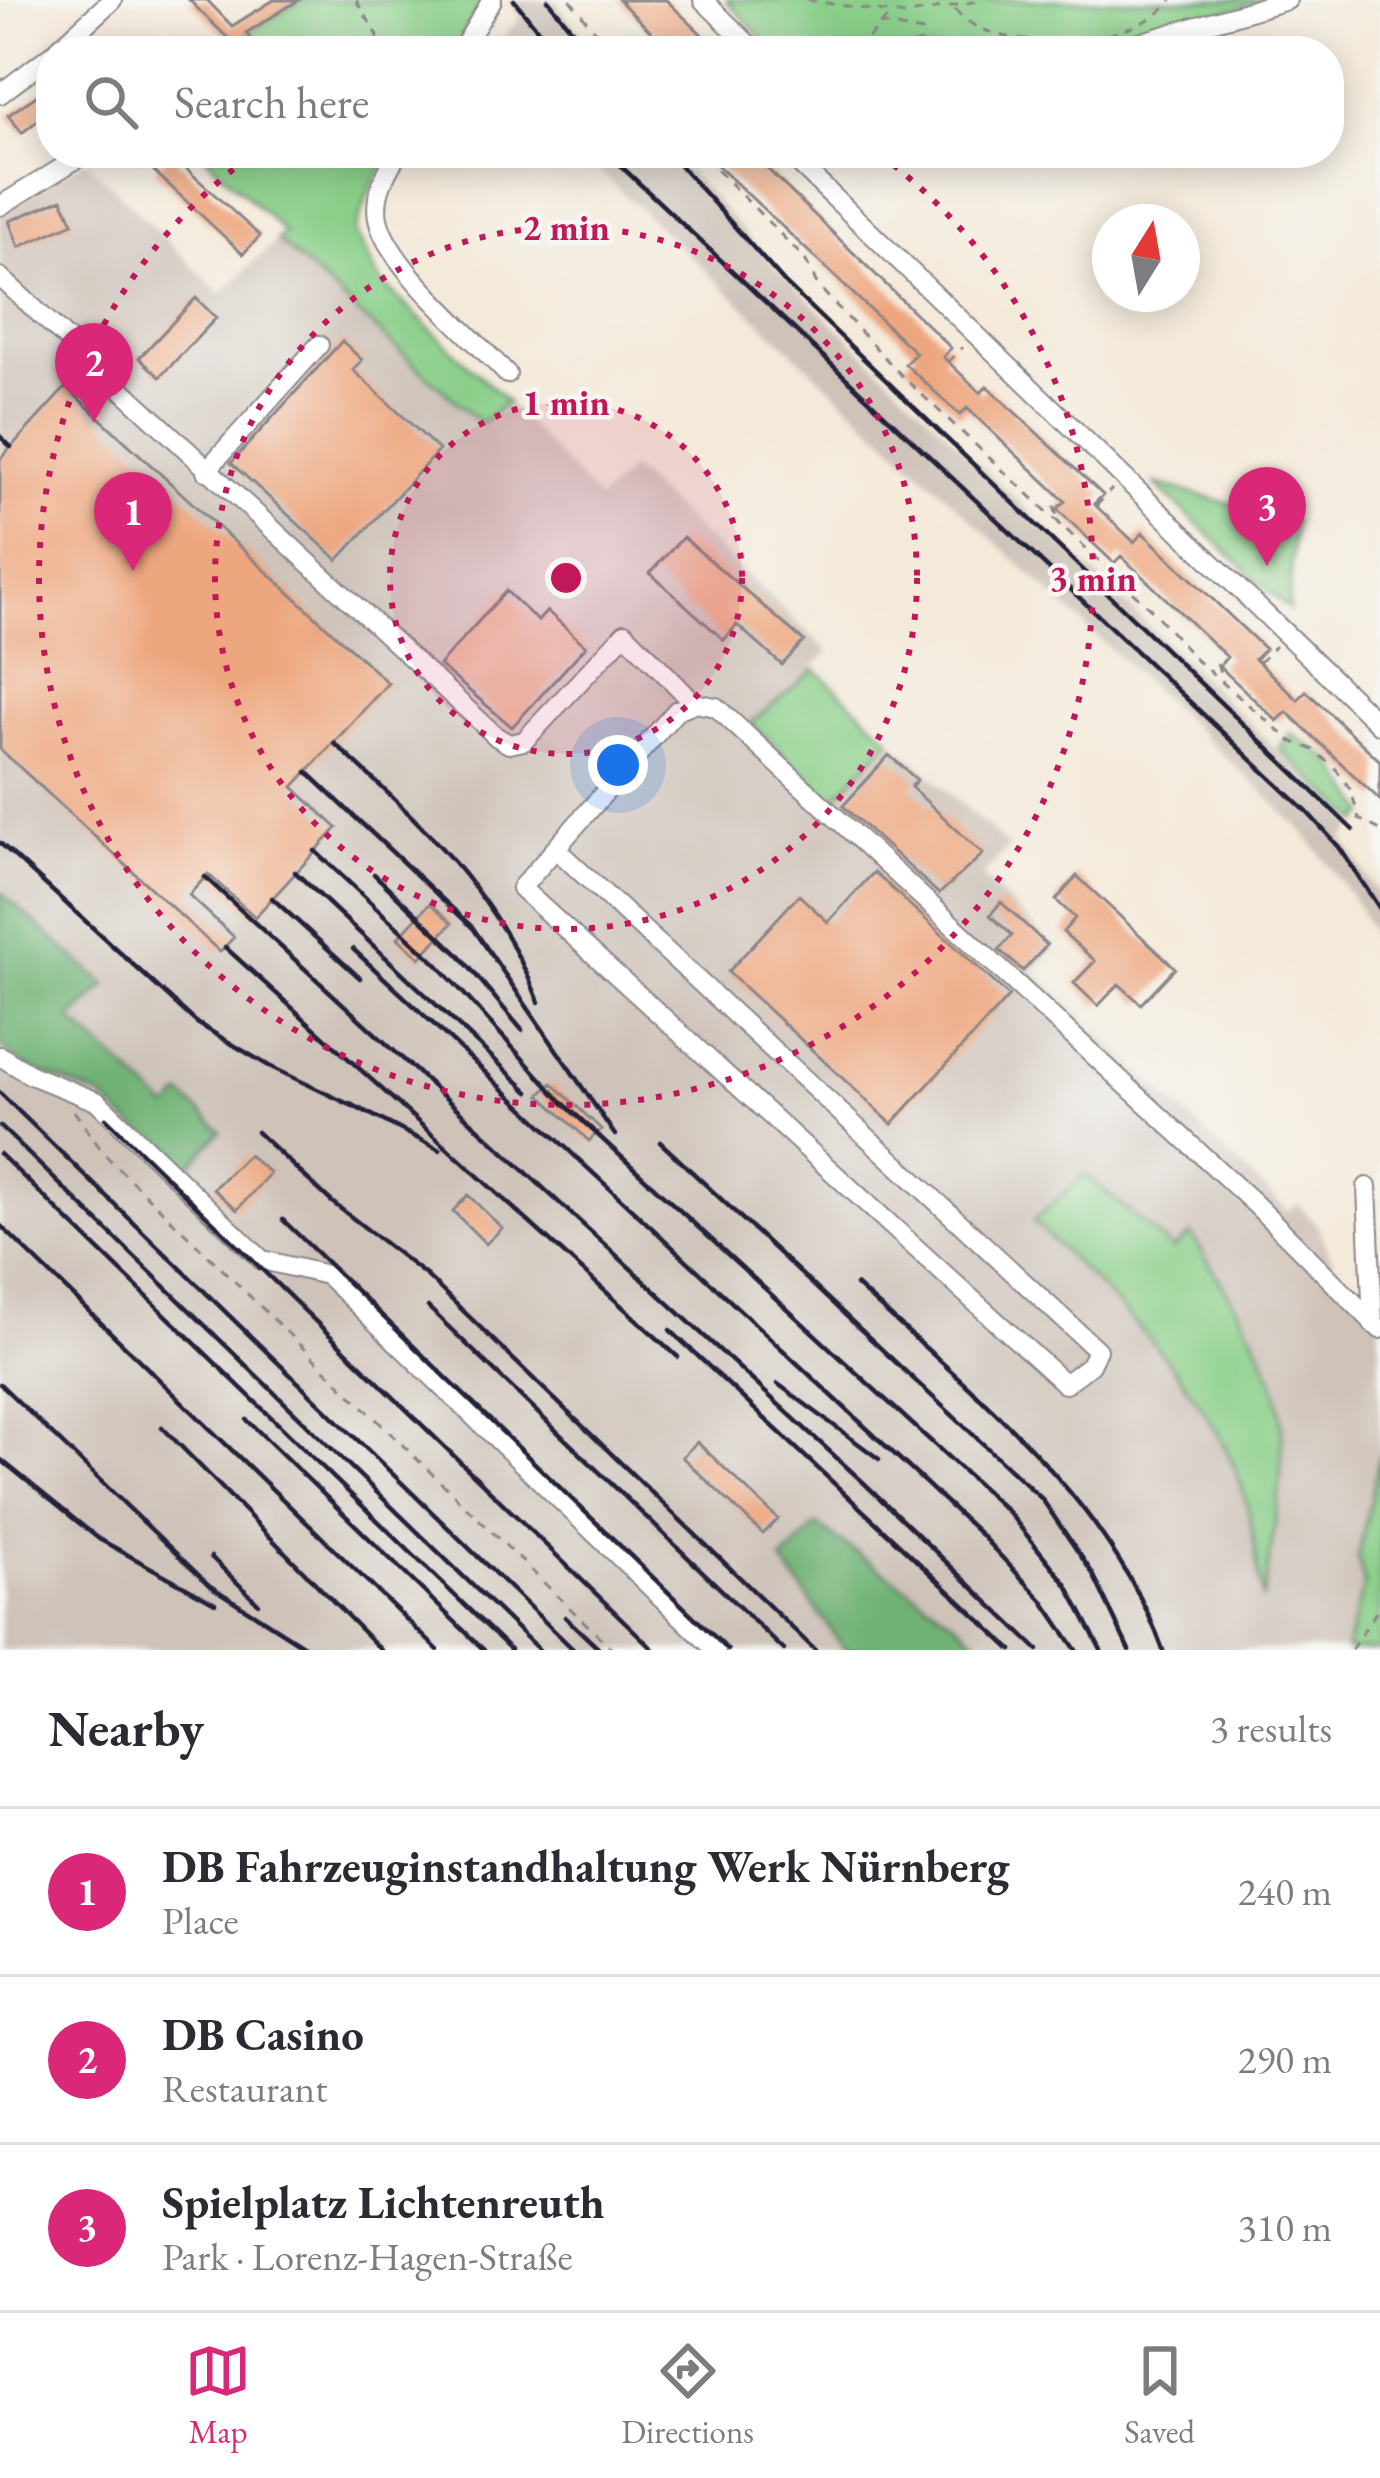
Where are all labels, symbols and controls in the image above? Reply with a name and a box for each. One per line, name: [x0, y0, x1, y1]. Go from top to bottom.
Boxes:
search box: [36, 36, 1344, 168]
icon: search: [78, 69, 144, 135]
text: Search here: [174, 73, 369, 131]
text: 2 min: [522, 204, 610, 251]
north arrow: [1092, 204, 1200, 312]
pin: 2: [55, 323, 133, 422]
text: 1 min: [522, 379, 610, 426]
pin: 3: [1228, 467, 1306, 566]
pin: 1: [94, 472, 172, 571]
text: 3 min: [1049, 555, 1137, 602]
centre of rings: [545, 557, 587, 599]
your location: [588, 735, 648, 795]
text: Nearby: [48, 1695, 204, 1761]
text: 3 results: [1210, 1703, 1332, 1754]
text: DB Fahrzeuginstandhaltung Werk Nürnberg: [162, 1837, 1010, 1895]
text: 1: [77, 1866, 97, 1917]
text: 240 m: [1238, 1866, 1332, 1917]
text: Place: [162, 1895, 239, 1946]
text: DB Casino: [162, 2005, 364, 2063]
text: 2: [77, 2034, 97, 2085]
text: 290 m: [1238, 2034, 1332, 2085]
text: Restaurant: [162, 2063, 327, 2114]
text: Spielplatz Lichtenreuth: [162, 2173, 605, 2231]
text: 3: [77, 2202, 97, 2253]
text: 310 m: [1238, 2202, 1332, 2253]
text: Park · Lorenz-Hagen-Straße: [162, 2231, 573, 2282]
tab: Map: [185, 2338, 251, 2453]
tab: Directions: [621, 2338, 754, 2453]
tab: Saved: [1124, 2338, 1195, 2453]

